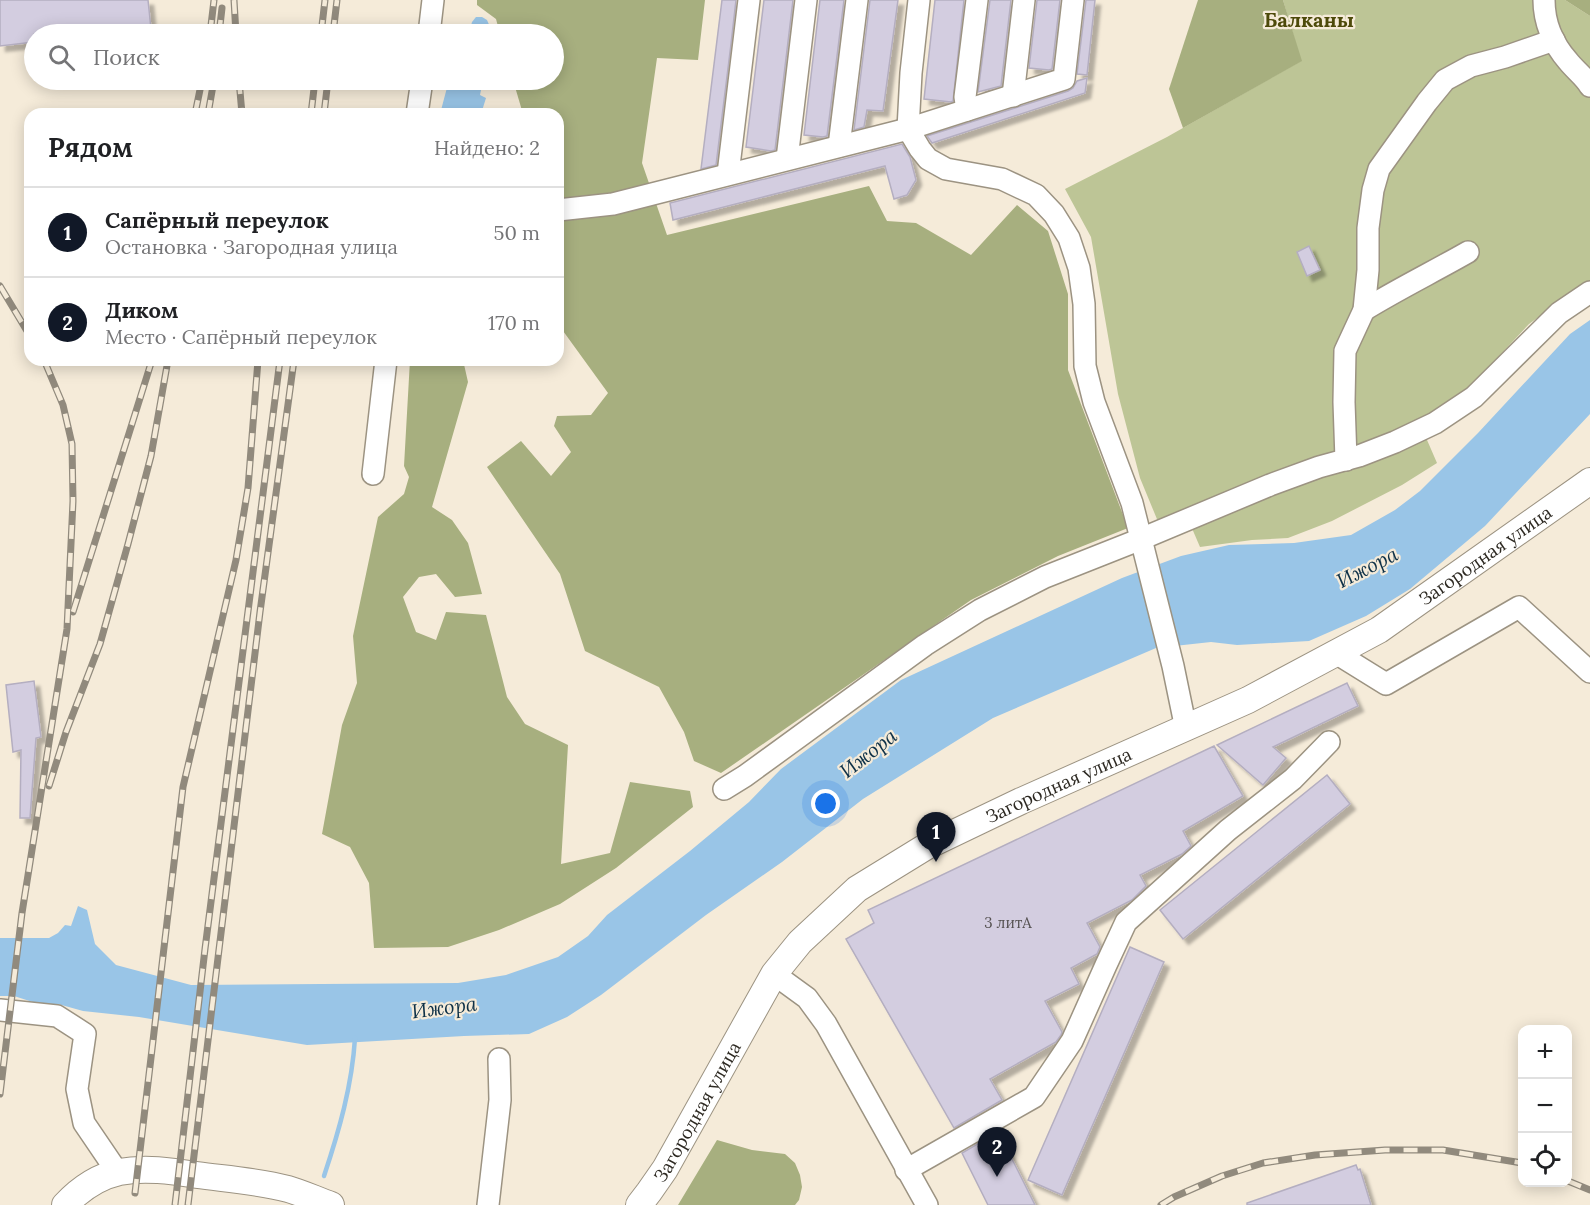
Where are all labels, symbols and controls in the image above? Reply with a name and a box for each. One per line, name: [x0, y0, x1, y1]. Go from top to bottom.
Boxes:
district label: Балканы: [1264, 7, 1354, 32]
search box: [24, 24, 564, 90]
icon: search: [45, 41, 78, 74]
text: Поиск: [93, 43, 159, 71]
text: Рядом: [48, 131, 133, 164]
text: Найдено: 2: [434, 135, 540, 160]
text: Сапёрный переулок: [105, 206, 329, 234]
text: 1: [63, 220, 72, 245]
text: 50 m: [494, 220, 540, 245]
text: Остановка · Загородная улица: [105, 234, 398, 259]
text: Диком: [105, 296, 178, 324]
text: 2: [62, 310, 73, 335]
text: 170 m: [488, 310, 540, 335]
text: Место · Сапёрный переулок: [105, 324, 377, 349]
street label: Загородная улица: [1414, 500, 1556, 610]
water label: Ижора: [1332, 541, 1402, 593]
water label: Ижора: [835, 723, 902, 783]
street label: Загородная улица: [982, 742, 1135, 828]
your location: [811, 789, 840, 818]
pin: 1: [916, 812, 956, 862]
house number: 3 литА: [984, 913, 1032, 932]
water label: Ижора: [410, 991, 478, 1023]
map controls: [1518, 1025, 1572, 1187]
button: +: [1518, 1025, 1572, 1079]
street label: Загородная улица: [648, 1037, 745, 1186]
button: −: [1518, 1079, 1572, 1133]
pin: 2: [978, 1128, 1016, 1177]
button: locate: [1518, 1133, 1572, 1187]

